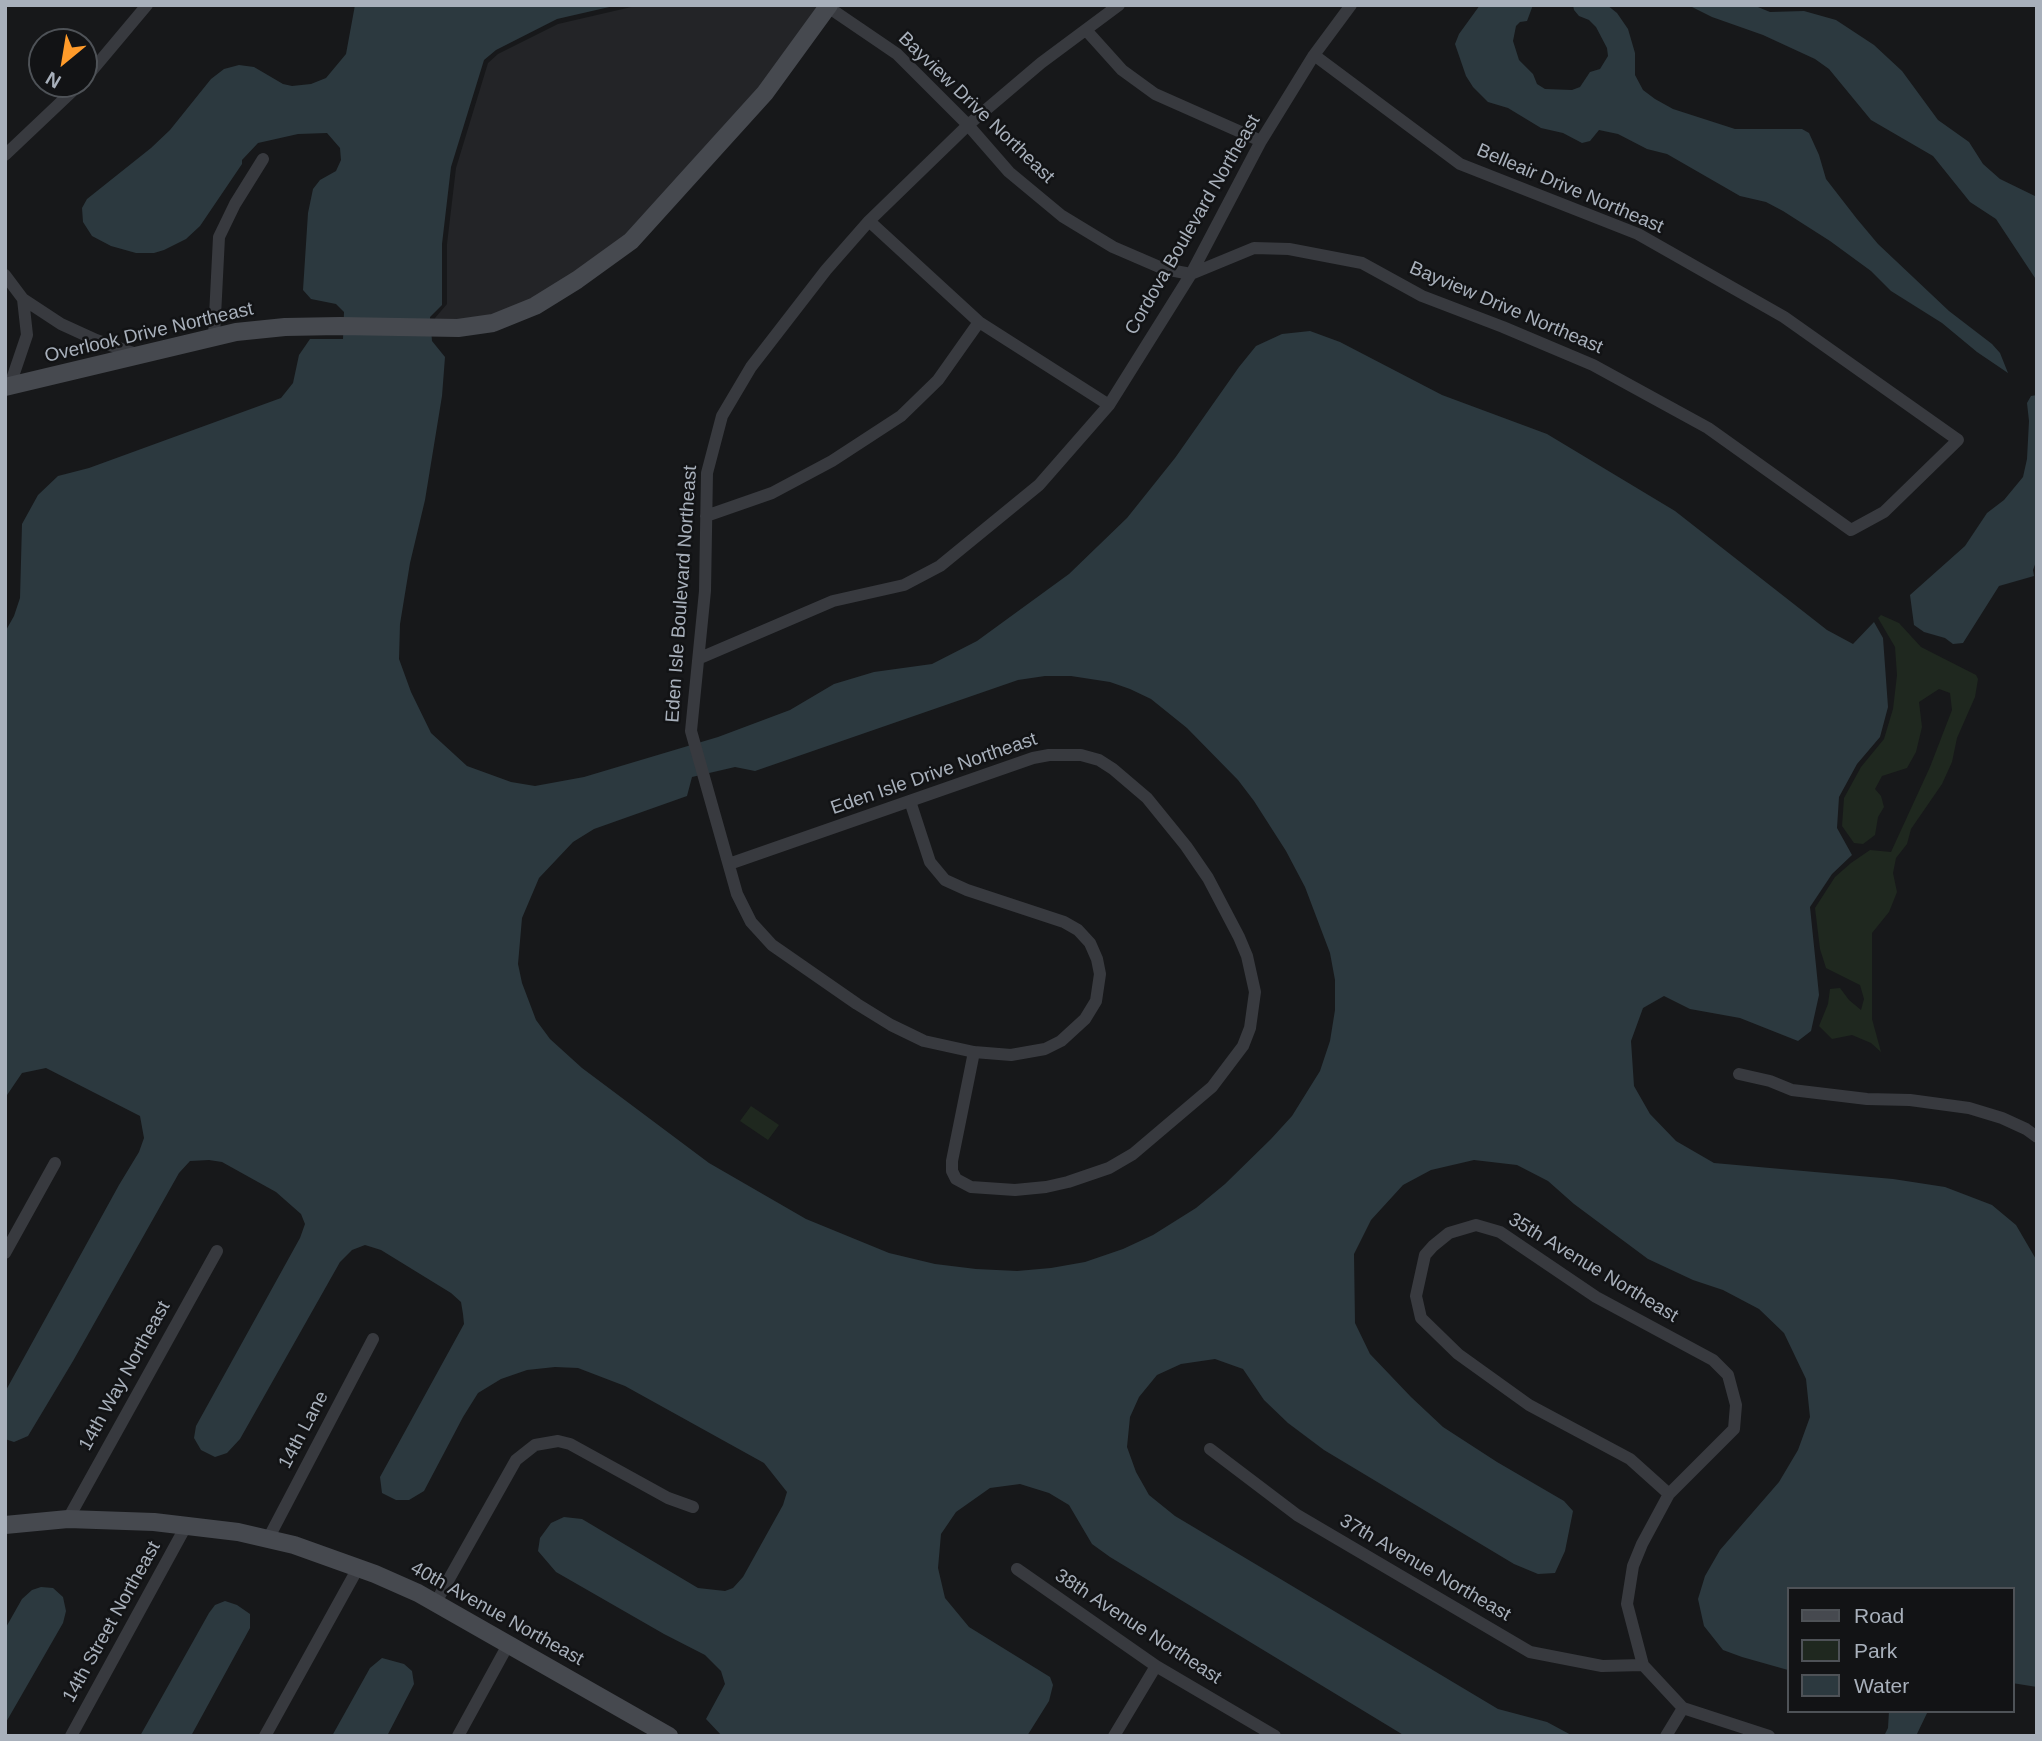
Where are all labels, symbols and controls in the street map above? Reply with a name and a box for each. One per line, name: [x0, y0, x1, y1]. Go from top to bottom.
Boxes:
north arrow: [28, 28, 98, 98]
street label: Bayview Drive Northeast: [893, 28, 1059, 188]
text: N: [42, 67, 64, 92]
street label: Cordova Boulevard Northeast: [1121, 111, 1265, 339]
street label: Belleair Drive Northeast: [1473, 139, 1667, 239]
street label: Bayview Drive Northeast: [1406, 257, 1606, 359]
street label: Overlook Drive Northeast: [43, 298, 255, 368]
street label: Eden Isle Boulevard Northeast: [662, 465, 702, 723]
street label: Eden Isle Drive Northeast: [828, 728, 1040, 820]
street label: 35th Avenue Northeast: [1504, 1208, 1682, 1328]
street label: 14th Way Northeast: [74, 1297, 176, 1455]
street label: 14th Lane: [274, 1387, 334, 1473]
street label: 37th Avenue Northeast: [1335, 1510, 1515, 1626]
street label: 14th Street Northeast: [58, 1537, 166, 1707]
street label: 40th Avenue Northeast: [407, 1557, 587, 1671]
street label: 38th Avenue Northeast: [1050, 1565, 1226, 1689]
legend: [1786, 1587, 2014, 1713]
text: Road: [1854, 1604, 1904, 1627]
text: Park: [1854, 1639, 1897, 1662]
text: Water: [1854, 1674, 1909, 1697]

